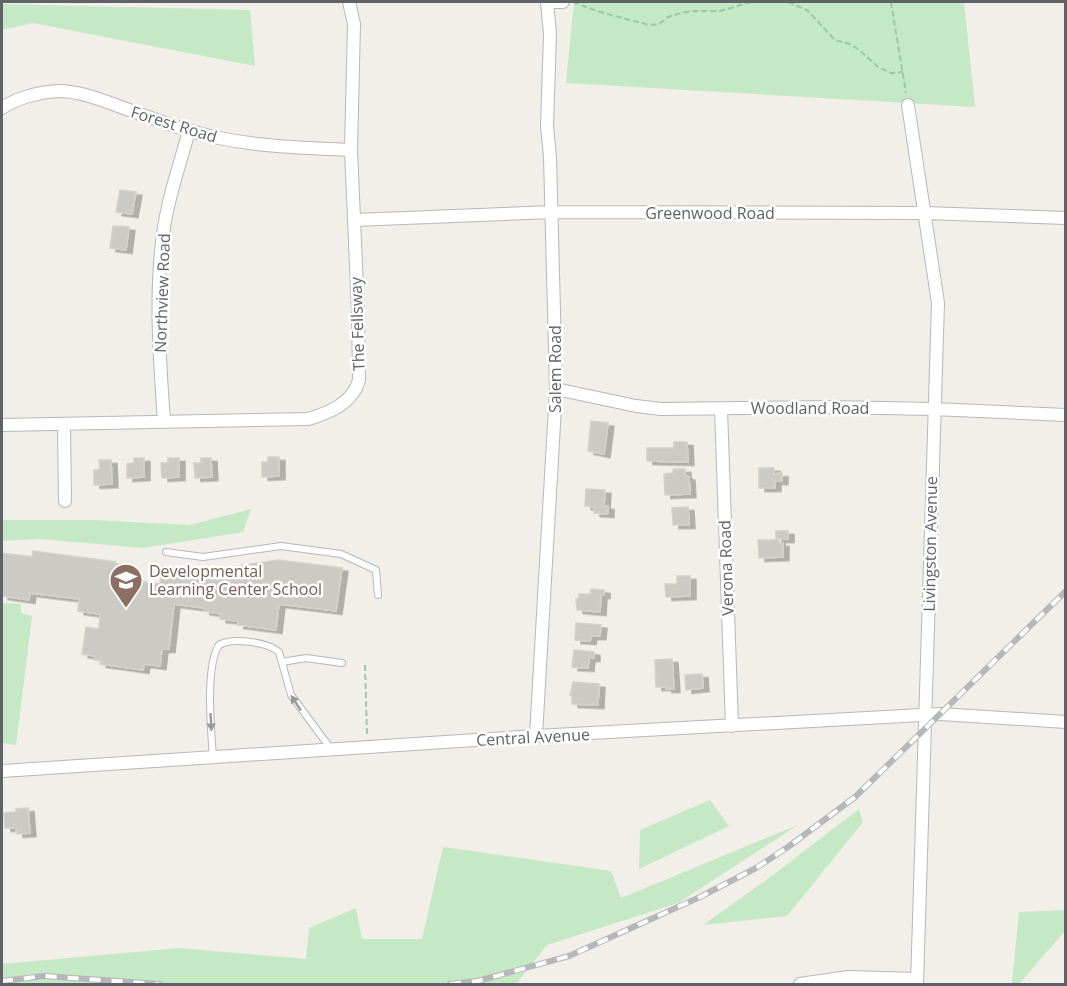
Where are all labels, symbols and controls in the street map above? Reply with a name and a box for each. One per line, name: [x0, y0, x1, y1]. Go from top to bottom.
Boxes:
street label: Forest Road: [128, 100, 220, 148]
street label: Greenwood Road: [645, 202, 775, 224]
street label: Northview Road: [149, 233, 175, 353]
street label: The Fellsway: [344, 276, 370, 371]
street label: Salem Road: [544, 325, 566, 413]
street label: Woodland Road: [751, 397, 869, 419]
street label: Livingston Avenue: [918, 476, 942, 612]
street label: Verona Road: [713, 520, 739, 616]
place label: Developmental Learning Center School: [149, 560, 322, 600]
school or university icon: Developmental Learning Center School: [108, 562, 144, 609]
one-way arrow: [291, 694, 302, 711]
one-way arrow: [206, 712, 215, 731]
street label: Central Avenue: [476, 723, 590, 751]

